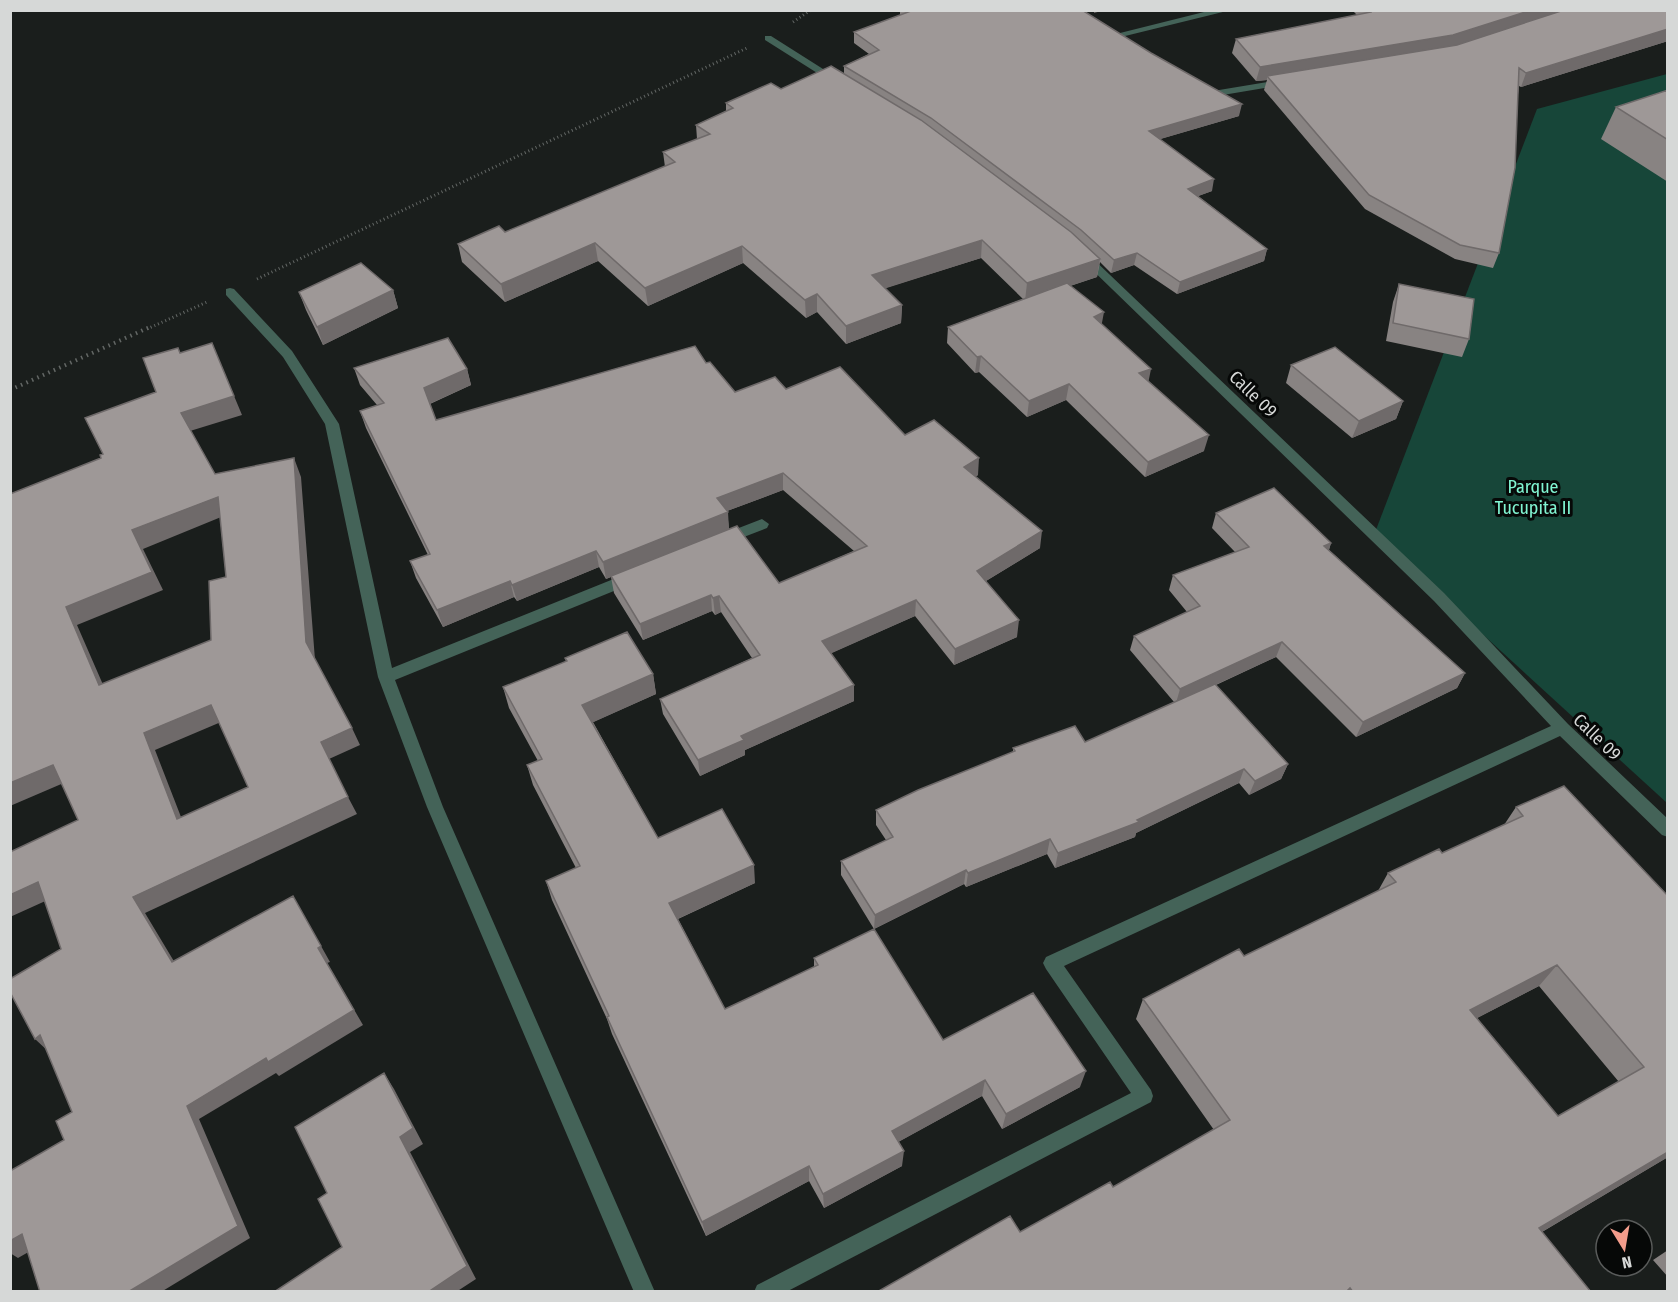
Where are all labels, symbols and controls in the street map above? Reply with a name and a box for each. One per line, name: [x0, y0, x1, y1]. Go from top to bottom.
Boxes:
street label: Calle 09: [1224, 366, 1282, 422]
park label: Parque Tucupita II: [1495, 476, 1571, 519]
street label: Calle 09: [1568, 709, 1626, 765]
north arrow: [1594, 1218, 1654, 1278]
text: N: [1620, 1252, 1633, 1272]

